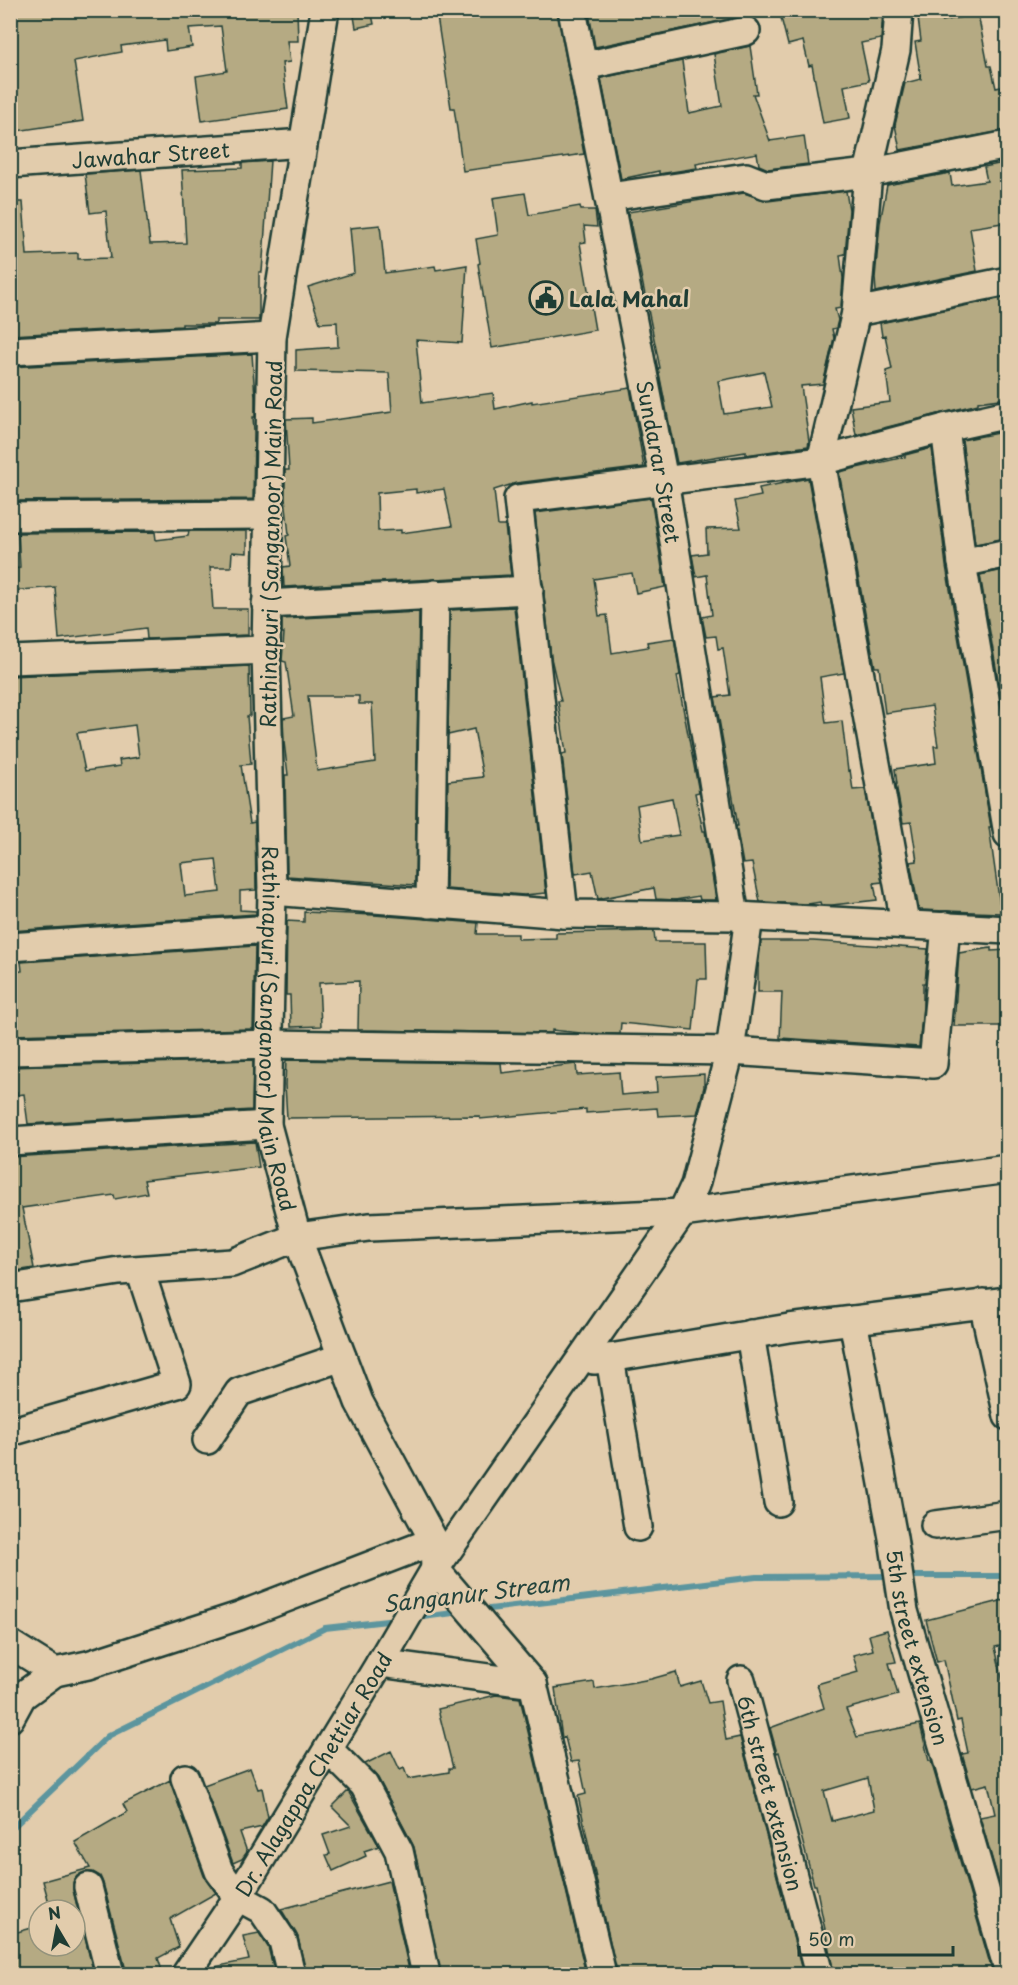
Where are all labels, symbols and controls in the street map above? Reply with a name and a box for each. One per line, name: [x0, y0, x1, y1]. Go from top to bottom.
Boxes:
street label: Jawahar Street: [70, 132, 231, 176]
public building icon: Lala Mahal: [528, 280, 564, 316]
place label: Lala Mahal: [569, 282, 689, 314]
street label: Rathinapuri (Sanganoor) Main Road: [251, 360, 289, 728]
street label: Sundarar Street: [629, 377, 690, 545]
street label: Rathinapuri (Sanganoor) Main Road: [251, 845, 305, 1215]
street label: 5th street extension: [879, 1547, 958, 1749]
water label: Sanganur Stream: [381, 1564, 572, 1620]
street label: Dr. Alagappa Chettiar Road: [226, 1646, 399, 1902]
street label: 6th street extension: [730, 1692, 812, 1895]
north arrow: [27, 1898, 87, 1958]
text: N: [46, 1899, 63, 1925]
scale bar: [799, 1919, 954, 1957]
text: 50 m: [808, 1925, 855, 1952]

